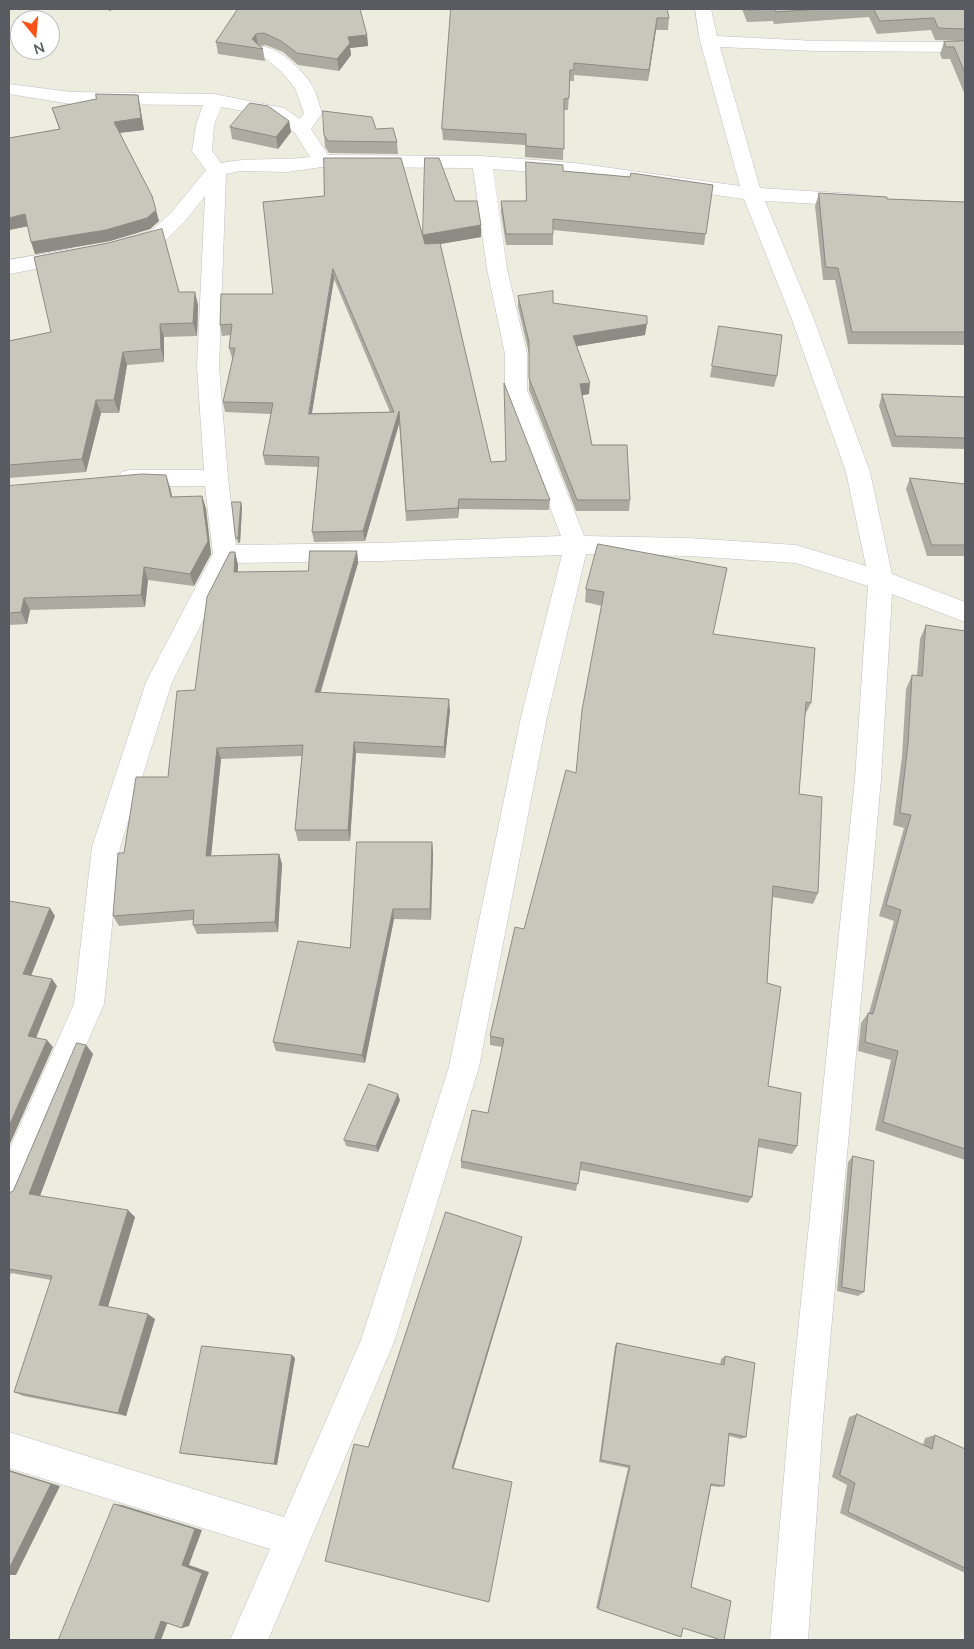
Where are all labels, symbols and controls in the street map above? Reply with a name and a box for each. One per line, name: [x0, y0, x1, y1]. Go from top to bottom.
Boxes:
north arrow: [10, 10, 60, 60]
text: N: [31, 38, 47, 59]

